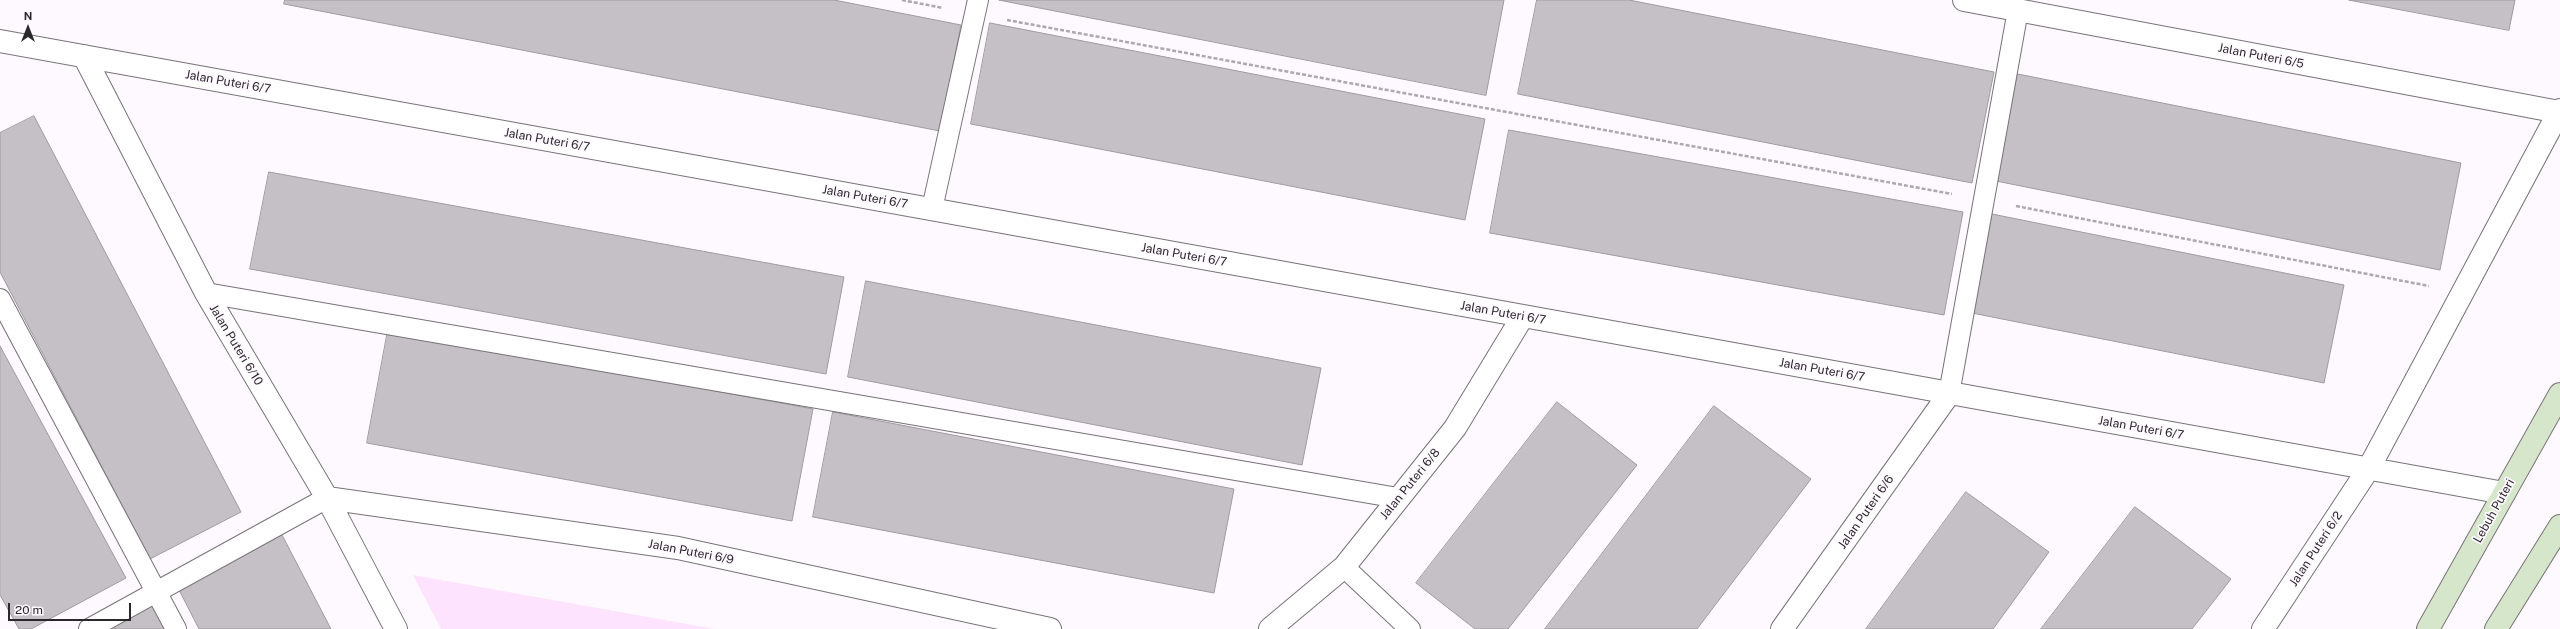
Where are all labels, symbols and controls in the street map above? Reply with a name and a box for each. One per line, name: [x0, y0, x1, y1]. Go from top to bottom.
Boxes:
north arrow: [8, 8, 48, 48]
text: N: [24, 10, 32, 22]
street label: Jalan Puteri 6/5: [2217, 41, 2305, 71]
street label: Jalan Puteri 6/7: [184, 67, 272, 97]
street label: Jalan Puteri 6/7: [503, 125, 591, 155]
street label: Jalan Puteri 6/7: [821, 182, 909, 212]
street label: Jalan Puteri 6/7: [1140, 240, 1228, 270]
street label: Jalan Puteri 6/7: [1459, 298, 1547, 328]
street label: Jalan Puteri 6/10: [206, 302, 266, 388]
street label: Jalan Puteri 6/7: [1778, 355, 1866, 385]
street label: Jalan Puteri 6/7: [2097, 413, 2185, 443]
street label: Jalan Puteri 6/8: [1377, 446, 1443, 522]
street label: Jalan Puteri 6/6: [1835, 472, 1897, 552]
street label: Lebuh Puteri: [2470, 476, 2518, 546]
street label: Jalan Puteri 6/2: [2286, 509, 2346, 589]
street label: Jalan Puteri 6/9: [647, 537, 735, 567]
scale bar: [10, 595, 133, 621]
text: 20 m: [15, 603, 43, 617]

